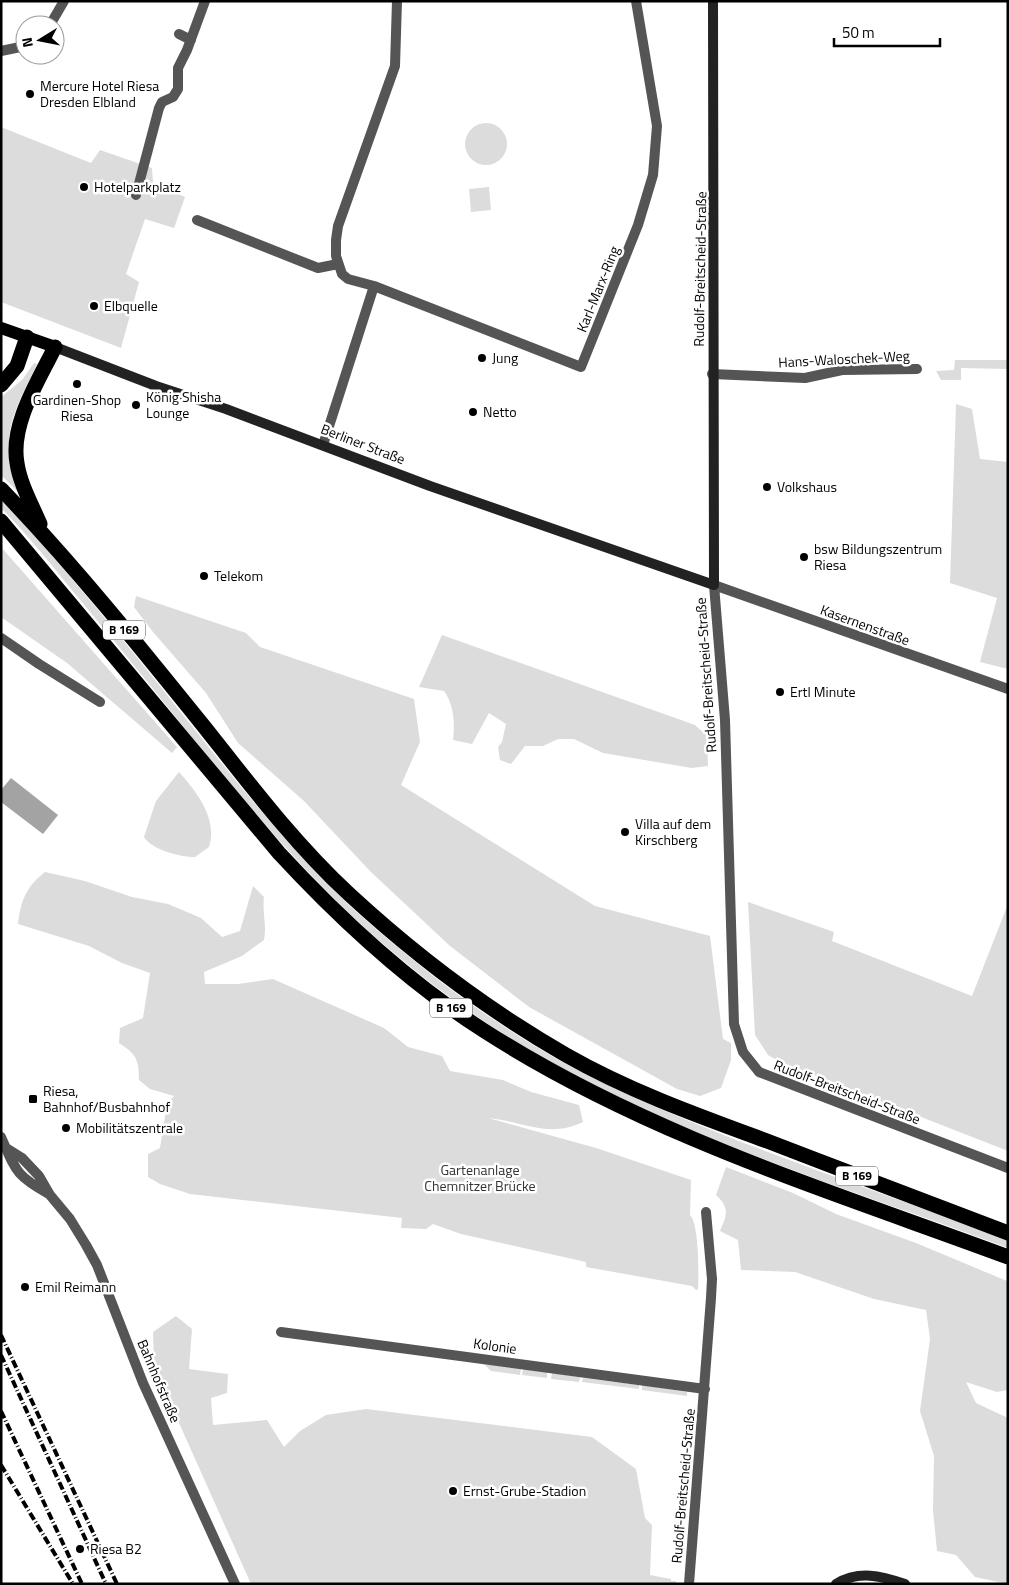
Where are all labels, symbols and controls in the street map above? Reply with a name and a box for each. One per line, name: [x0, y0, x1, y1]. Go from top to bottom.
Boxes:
north arrow: [15, 15, 65, 65]
scale bar: [834, 15, 940, 47]
text: 50 m: [842, 21, 875, 44]
text: N: [16, 36, 38, 49]
place label: Mercure Hotel Riesa Dresden Elbland: [40, 75, 159, 112]
marker: Mercure Hotel Riesa Dresden Elbland: [24, 88, 36, 100]
place label: Hotelparkplatz: [94, 176, 181, 197]
marker: Hotelparkplatz: [78, 181, 90, 193]
street label: Rudolf-Breitscheid-Straße: [688, 191, 711, 347]
street label: Karl-Marx-Ring: [571, 243, 624, 335]
place label: Elbquelle: [104, 295, 158, 316]
marker: Elbquelle: [88, 300, 100, 312]
street label: Hans-Waloschek-Weg: [778, 345, 910, 372]
place label: Jung: [492, 347, 518, 368]
marker: Jung: [476, 352, 488, 364]
marker: Gardinen-Shop Riesa: [71, 378, 83, 390]
place label: König Shisha Lounge: [146, 386, 221, 423]
place label: Gardinen-Shop Riesa: [33, 389, 121, 426]
marker: König Shisha Lounge: [130, 399, 142, 411]
place label: Netto: [483, 401, 517, 422]
marker: Netto: [467, 406, 479, 418]
street label: Berliner Straße: [318, 418, 408, 469]
place label: Volkshaus: [777, 476, 837, 497]
marker: Volkshaus: [761, 481, 773, 493]
place label: bsw Bildungszentrum Riesa: [814, 538, 942, 575]
marker: bsw Bildungszentrum Riesa: [798, 551, 810, 563]
place label: Telekom: [214, 565, 263, 586]
marker: Telekom: [198, 570, 210, 582]
street label: Rudolf-Breitscheid-Straße: [690, 597, 721, 753]
street label: Kasernenstraße: [817, 599, 913, 650]
road number: B 169: [103, 620, 145, 640]
place label: Ertl Minute: [790, 681, 856, 702]
marker: Ertl Minute: [774, 686, 786, 698]
place label: Villa auf dem Kirschberg: [635, 813, 711, 850]
marker: Villa auf dem Kirschberg: [619, 826, 631, 838]
road number: B 169: [430, 998, 472, 1018]
street label: Rudolf-Breitscheid-Straße: [771, 1054, 923, 1129]
place label: Riesa, Bahnhof/Busbahnhof: [43, 1080, 170, 1117]
marker: Riesa, Bahnhof/Busbahnhof: [27, 1093, 39, 1105]
place label: Mobilitätszentrale: [76, 1117, 183, 1138]
marker: Mobilitätszentrale: [60, 1122, 72, 1134]
park label: Gartenanlage Chemnitzer Brücke: [424, 1159, 536, 1196]
road number: B 169: [836, 1166, 878, 1186]
place label: Emil Reimann: [35, 1276, 116, 1297]
marker: Emil Reimann: [19, 1281, 31, 1293]
street label: Kolonie: [472, 1332, 518, 1359]
street label: Bahnhofstraße: [132, 1336, 186, 1426]
street label: Rudolf-Breitscheid-Straße: [665, 1408, 700, 1564]
place label: Ernst-Grube-Stadion: [463, 1480, 586, 1501]
marker: Ernst-Grube-Stadion: [447, 1485, 459, 1497]
place label: Riesa B2: [90, 1538, 142, 1559]
marker: Riesa B2: [74, 1543, 86, 1555]

